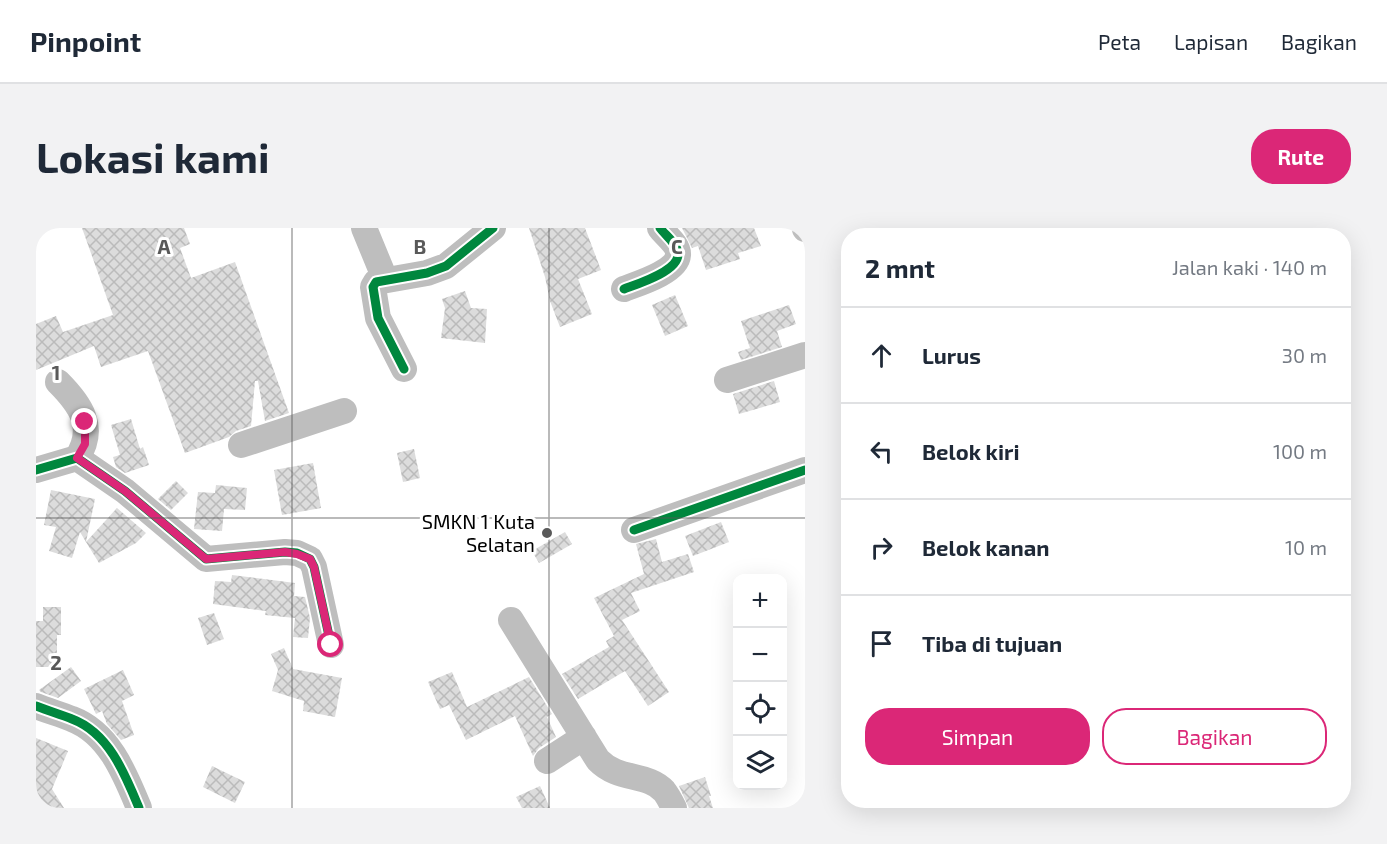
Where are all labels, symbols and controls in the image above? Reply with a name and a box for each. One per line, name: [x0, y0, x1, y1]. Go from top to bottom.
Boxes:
text: Pinpoint: [30, 24, 141, 58]
text: Peta: [1098, 29, 1141, 54]
text: Lapisan: [1174, 29, 1248, 54]
text: Bagikan: [1281, 29, 1357, 54]
button: Rute: [1251, 129, 1351, 184]
text: Lokasi kami: [36, 131, 270, 181]
text: A: [157, 234, 171, 258]
text: B: [414, 234, 426, 258]
text: C: [671, 234, 683, 258]
text: 2 mnt: [865, 252, 935, 283]
text: Jalan kaki · 140 m: [1172, 255, 1327, 279]
icon: ahead: [865, 339, 898, 372]
text: Lurus: [922, 342, 981, 368]
text: 30 m: [1282, 343, 1327, 367]
text: 1: [52, 360, 60, 384]
route end: [71, 408, 97, 434]
icon: left: [865, 435, 898, 468]
text: Belok kiri: [922, 438, 1019, 464]
text: 100 m: [1273, 439, 1327, 463]
place label: SMKN 1 Kuta Selatan: [422, 509, 535, 556]
marker: SMKN 1 Kuta Selatan: [540, 526, 554, 540]
icon: right: [865, 531, 898, 564]
text: Belok kanan: [922, 534, 1049, 560]
text: 10 m: [1285, 535, 1327, 559]
map controls: [733, 574, 787, 790]
button: +: [733, 574, 787, 628]
icon: arrive: [865, 627, 898, 660]
button: −: [733, 628, 787, 682]
text: Tiba di tujuan: [922, 630, 1062, 656]
route start: [317, 631, 343, 657]
text: 2: [50, 650, 62, 674]
button: locate: [733, 682, 787, 736]
button: Simpan: [865, 708, 1090, 765]
button: Bagikan: [1102, 708, 1327, 765]
button: layers: [733, 736, 787, 790]

